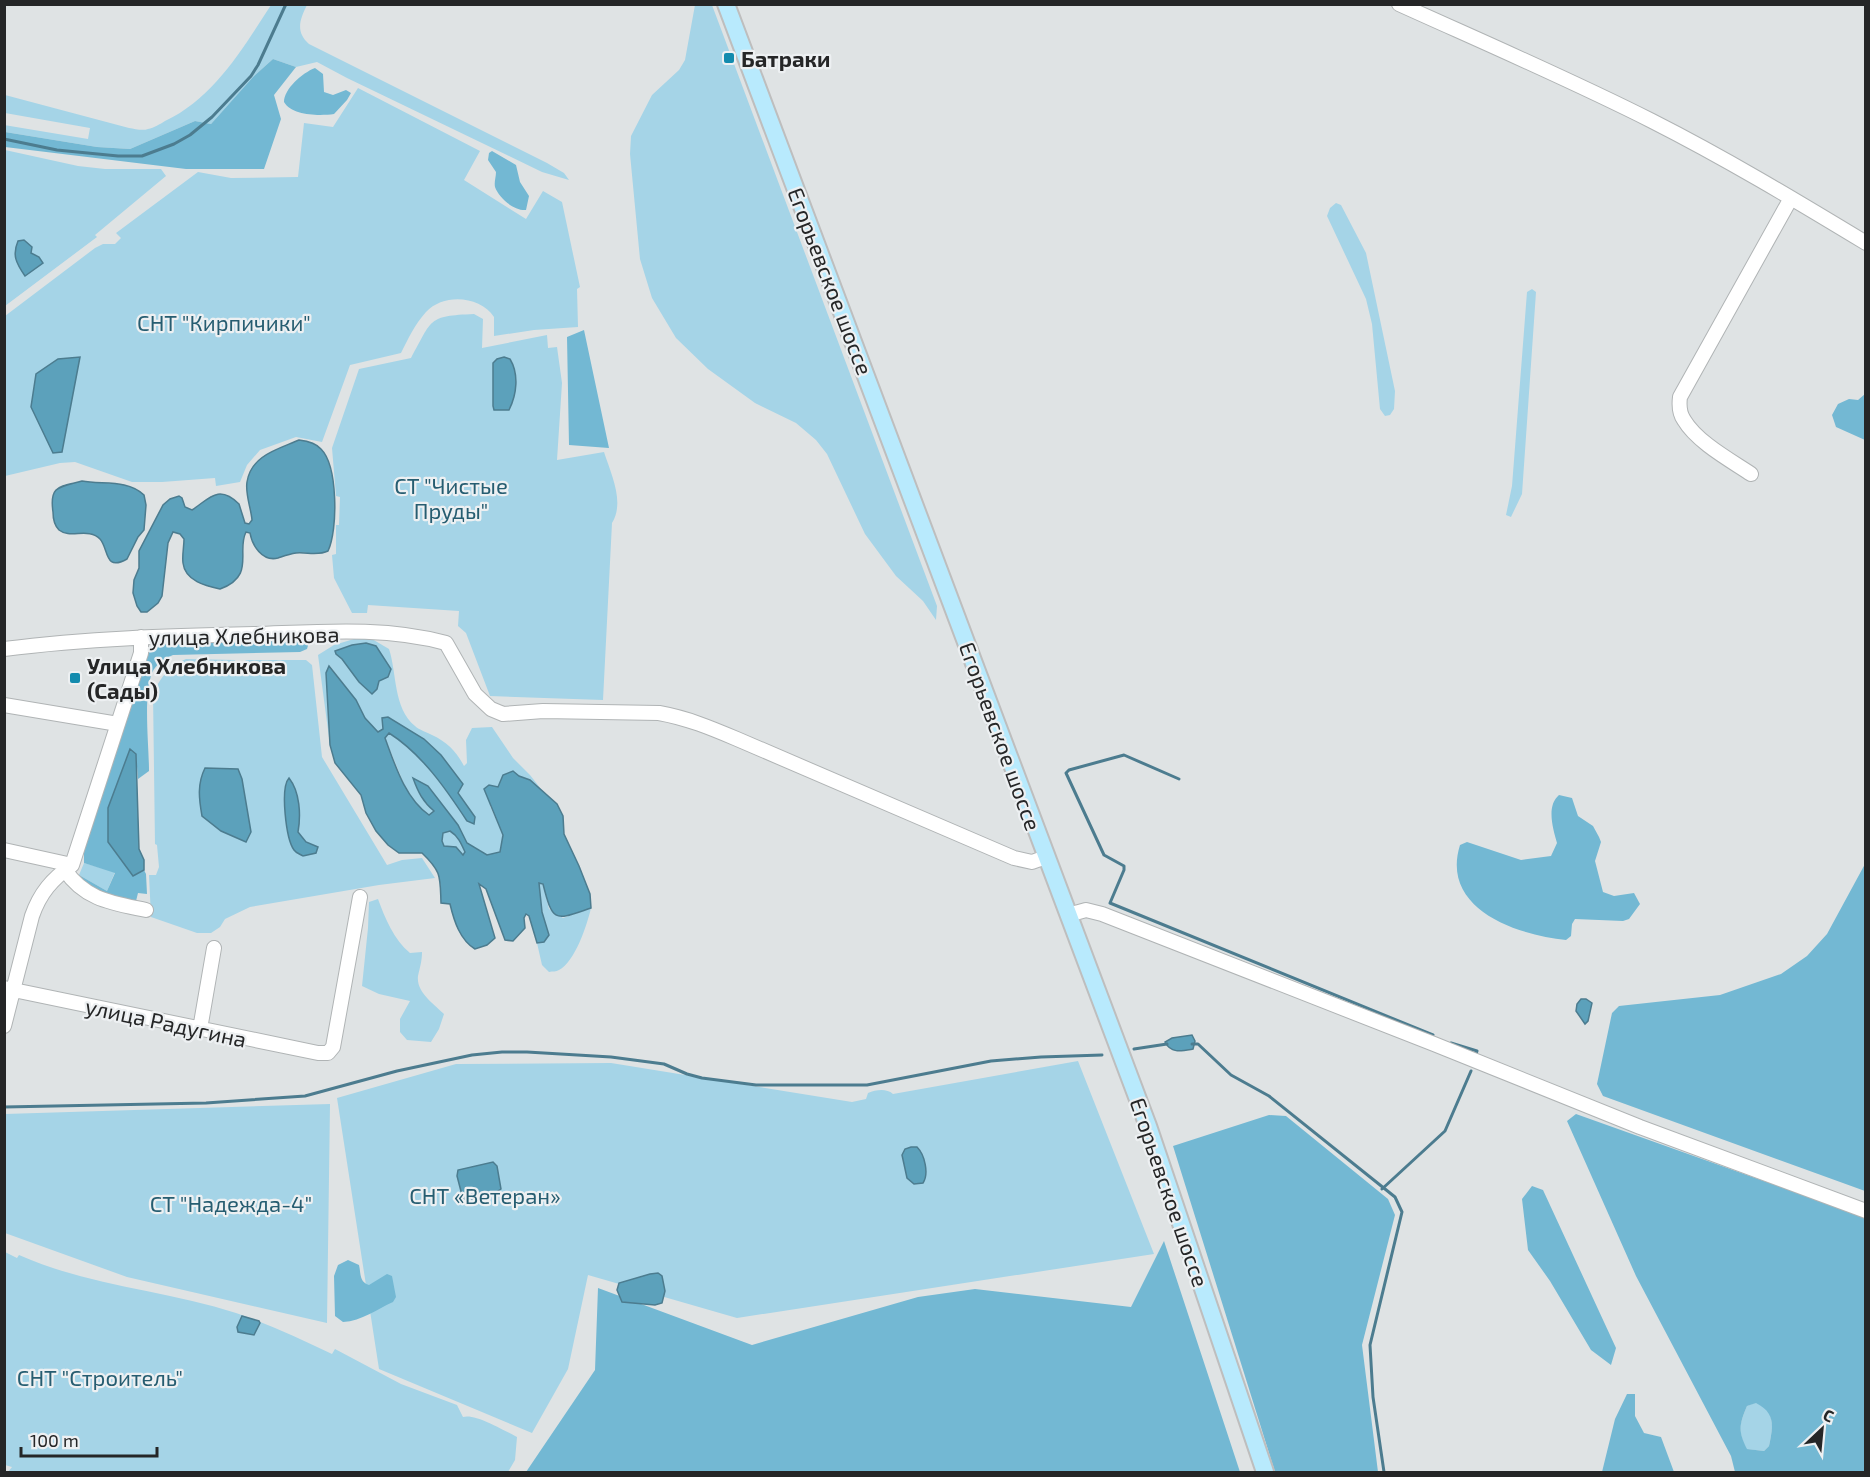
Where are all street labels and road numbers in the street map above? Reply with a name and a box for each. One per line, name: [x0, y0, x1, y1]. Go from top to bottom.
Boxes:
street label: Егорьевское шоссе: [783, 184, 879, 378]
street label: улица Хлебникова: [148, 620, 340, 651]
street label: Егорьевское шоссе: [955, 638, 1047, 834]
street label: улица Радугина: [83, 992, 249, 1053]
street label: Егорьевское шоссе: [1125, 1094, 1215, 1290]

